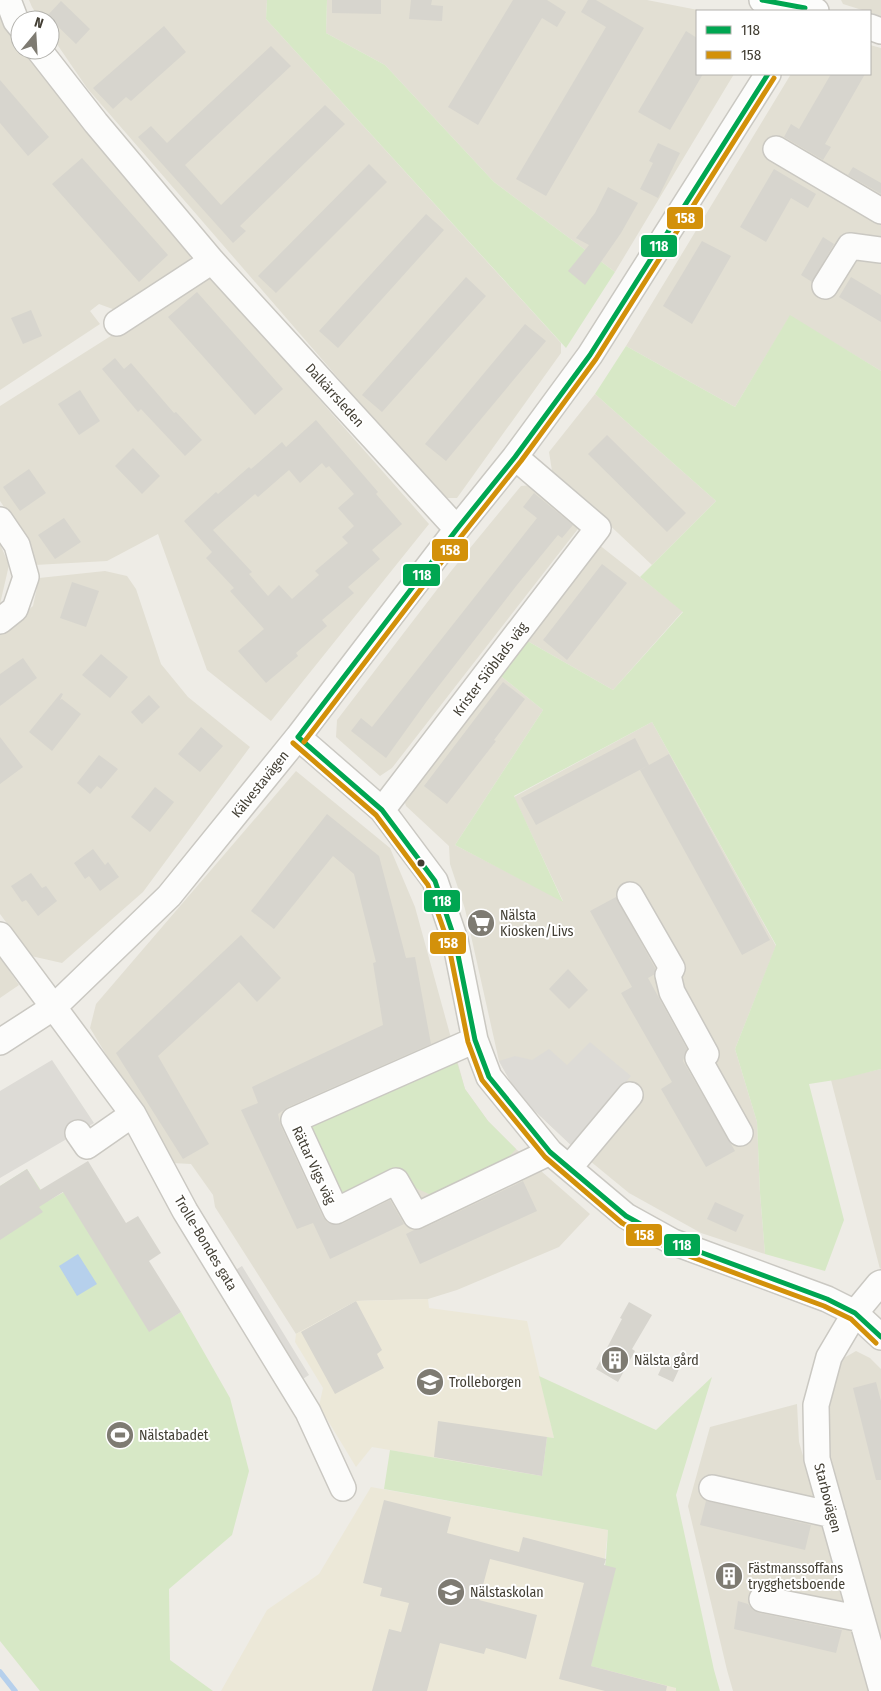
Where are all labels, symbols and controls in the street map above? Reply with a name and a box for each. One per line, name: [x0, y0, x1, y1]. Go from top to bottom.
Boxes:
north arrow: [10, 10, 60, 60]
legend: [696, 10, 871, 75]
text: N: [32, 14, 45, 32]
text: 118: [741, 21, 760, 39]
text: 158: [741, 46, 761, 64]
line badge: 158: [666, 206, 704, 230]
text: 158: [675, 210, 696, 227]
line badge: 118: [640, 234, 678, 258]
text: 118: [650, 238, 669, 255]
street label: Dalkärrsleden: [302, 360, 368, 431]
line badge: 158: [431, 538, 469, 562]
text: 158: [440, 542, 461, 559]
line badge: 118: [402, 563, 441, 587]
text: 118: [413, 567, 432, 584]
street label: Krister Siöblads väg: [450, 619, 531, 720]
street label: Kälvestavägen: [228, 747, 293, 821]
unlabelled marker: [416, 858, 426, 868]
line badge: 118: [423, 889, 461, 913]
text: 118: [433, 893, 452, 910]
place label: Nälsta Kiosken/Livs: [500, 907, 573, 940]
supermarket icon: Nälsta Kiosken/Livs: [466, 908, 496, 938]
line badge: 158: [429, 931, 467, 955]
text: 158: [438, 935, 459, 952]
street label: Rättar Vigs väg: [288, 1123, 339, 1207]
street label: Trolle-Bondes gata: [170, 1193, 241, 1294]
line badge: 158: [625, 1223, 663, 1247]
text: 158: [634, 1227, 655, 1244]
line badge: 118: [663, 1233, 701, 1257]
text: 118: [673, 1237, 692, 1254]
building icon: Nälsta gård: [600, 1345, 630, 1375]
place label: Nälsta gård: [634, 1352, 699, 1369]
school or university icon: Trolleborgen: [415, 1367, 445, 1397]
place label: Trolleborgen: [449, 1374, 521, 1391]
sports icon: Nälstabadet: [105, 1420, 135, 1450]
place label: Nälstabadet: [139, 1427, 209, 1444]
street label: Starbovägen: [810, 1461, 845, 1535]
place label: Fästmanssoffans trygghetsboende: [748, 1560, 845, 1593]
building icon: Fästmanssoffans trygghetsboende: [714, 1561, 744, 1591]
school or university icon: Nälstaskolan: [436, 1577, 466, 1607]
place label: Nälstaskolan: [470, 1584, 544, 1601]

